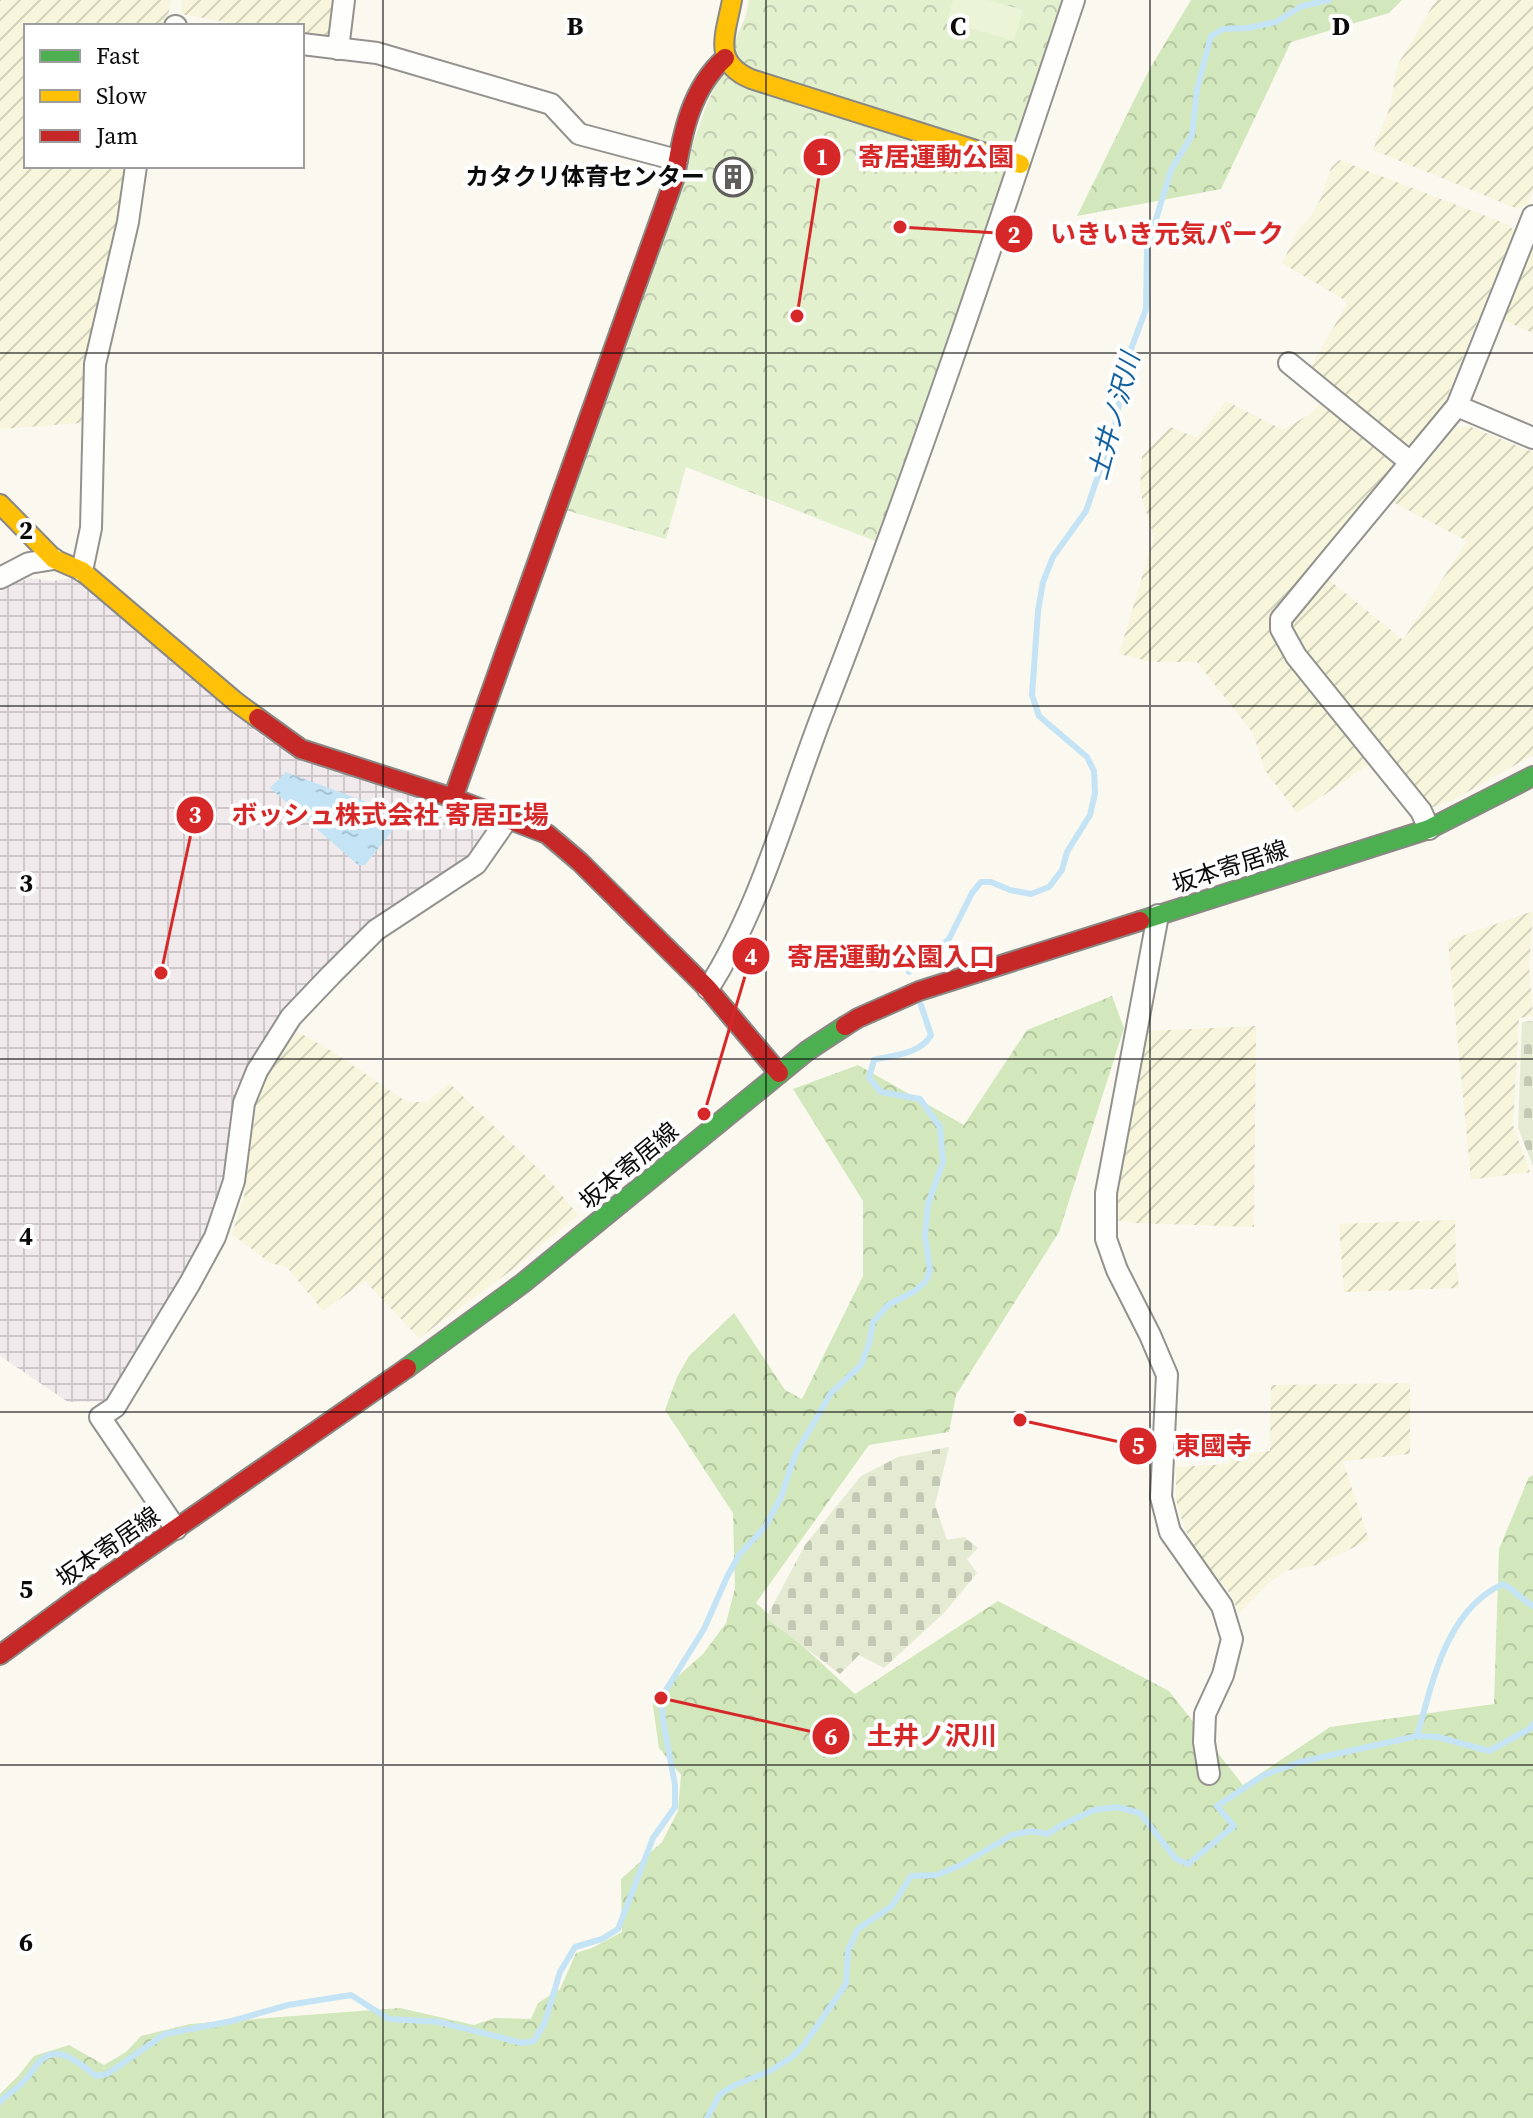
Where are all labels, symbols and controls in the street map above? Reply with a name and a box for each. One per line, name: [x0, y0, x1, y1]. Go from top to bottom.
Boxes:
text: B: [567, 8, 584, 44]
text: C: [950, 8, 966, 44]
text: D: [1332, 8, 1350, 44]
legend: [24, 24, 304, 168]
text: Fast: [96, 39, 140, 72]
text: Slow: [96, 79, 147, 112]
text: Jam: [95, 119, 138, 152]
callout: 寄居運動公園: [802, 132, 1030, 182]
text: 寄居運動公園: [858, 139, 1014, 175]
text: 1: [815, 140, 829, 173]
building icon: カタクリ体育センター: [712, 156, 754, 198]
place label: カタクリ体育センター: [465, 160, 705, 193]
callout: いきいき元気パーク: [994, 209, 1300, 259]
text: いきいき元気パーク: [1050, 216, 1284, 252]
text: 2: [1007, 218, 1021, 251]
water label: 土井ノ沢川: [1080, 346, 1149, 483]
text: 2: [19, 512, 33, 548]
callout: ボッシュ株式会社 寄居工場: [175, 790, 564, 840]
text: ボッシュ株式会社 寄居工場: [231, 797, 549, 833]
text: 3: [188, 798, 202, 831]
street label: 坂本寄居線: [1168, 832, 1292, 901]
text: 3: [19, 865, 33, 901]
callout: 寄居運動公園入口: [731, 931, 1011, 981]
text: 寄居運動公園入口: [787, 939, 995, 975]
text: 4: [744, 940, 758, 973]
street label: 坂本寄居線: [572, 1114, 685, 1217]
text: 4: [19, 1218, 33, 1254]
callout: 東國寺: [1118, 1421, 1268, 1471]
text: 東國寺: [1174, 1428, 1252, 1464]
text: 5: [1131, 1429, 1145, 1462]
street label: 坂本寄居線: [49, 1499, 166, 1595]
text: 5: [19, 1571, 33, 1607]
callout: 土井ノ沢川: [811, 1711, 1013, 1761]
text: 土井ノ沢川: [867, 1718, 997, 1754]
text: 6: [824, 1720, 838, 1753]
text: 6: [19, 1924, 33, 1960]

